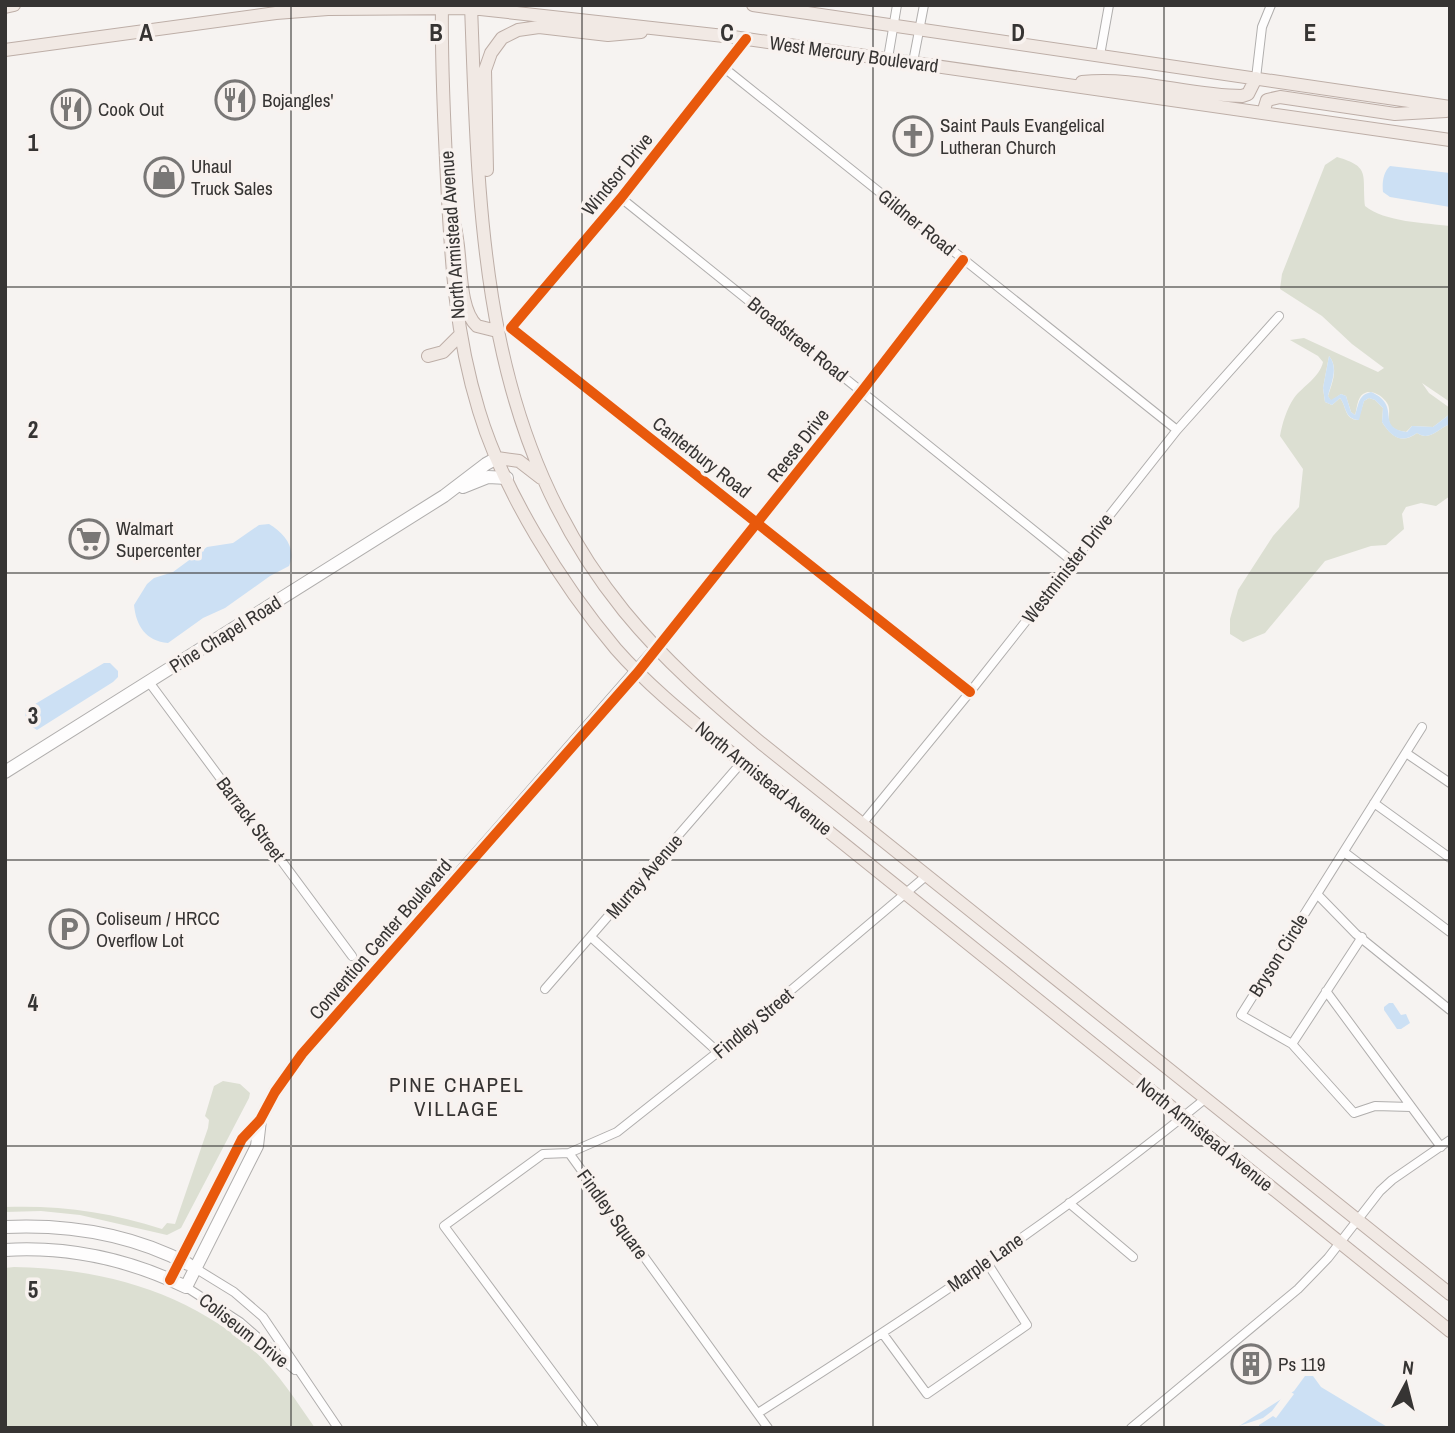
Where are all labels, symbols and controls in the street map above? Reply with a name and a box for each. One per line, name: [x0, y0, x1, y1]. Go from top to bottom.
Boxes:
text: A: [139, 17, 153, 48]
text: B: [429, 17, 443, 48]
text: C: [720, 17, 734, 48]
text: D: [1011, 17, 1025, 48]
text: E: [1304, 17, 1316, 48]
street label: West Mercury Boulevard: [768, 29, 940, 79]
restaurant icon: Bojangles': [214, 79, 256, 121]
place label: Bojangles': [262, 87, 333, 113]
restaurant icon: Cook Out: [50, 88, 92, 130]
place label: Cook Out: [98, 96, 164, 122]
place label: Saint Pauls Evangelical Lutheran Church: [940, 112, 1105, 160]
church icon: Saint Pauls Evangelical Lutheran Church: [892, 115, 934, 157]
text: 1: [28, 127, 39, 158]
street label: Windsor Drive: [576, 127, 658, 221]
street label: North Armistead Avenue: [433, 150, 471, 320]
place label: Uhaul Truck Sales: [191, 153, 273, 201]
shop icon: Uhaul Truck Sales: [143, 156, 185, 198]
street label: Gildner Road: [873, 183, 961, 261]
street label: Broadstreet Road: [742, 290, 854, 388]
street label: Reese Drive: [761, 403, 835, 487]
street label: Canterbury Road: [647, 410, 757, 504]
text: 2: [28, 414, 38, 445]
street label: Westminister Drive: [1016, 508, 1118, 628]
place label: Walmart Supercenter: [116, 515, 202, 563]
supermarket icon: Walmart Supercenter: [68, 518, 110, 560]
street label: Pine Chapel Road: [164, 589, 286, 679]
text: 3: [28, 700, 38, 731]
street label: North Armistead Avenue: [690, 715, 838, 841]
street label: Barrack Street: [211, 771, 292, 867]
street label: Murray Avenue: [600, 828, 688, 924]
street label: Convention Center Boulevard: [303, 853, 457, 1025]
place label: Coliseum / HRCC Overflow Lot: [96, 905, 220, 953]
parking icon: Coliseum / HRCC Overflow Lot: [48, 908, 90, 950]
street label: Bryson Circle: [1242, 908, 1314, 1002]
street label: Findley Street: [707, 981, 799, 1064]
text: 4: [28, 987, 39, 1018]
district label: PINE CHAPEL VILLAGE: [389, 1070, 525, 1123]
street label: North Armistead Avenue: [1131, 1071, 1279, 1197]
street label: Findley Square: [571, 1164, 655, 1264]
street label: Marple Lane: [942, 1227, 1028, 1297]
text: 5: [28, 1274, 38, 1305]
street label: Coliseum Drive: [194, 1287, 294, 1373]
building icon: Ps 119: [1230, 1343, 1272, 1385]
north arrow: [1371, 1349, 1441, 1419]
place label: Ps 119: [1278, 1351, 1325, 1377]
text: N: [1401, 1354, 1415, 1381]

